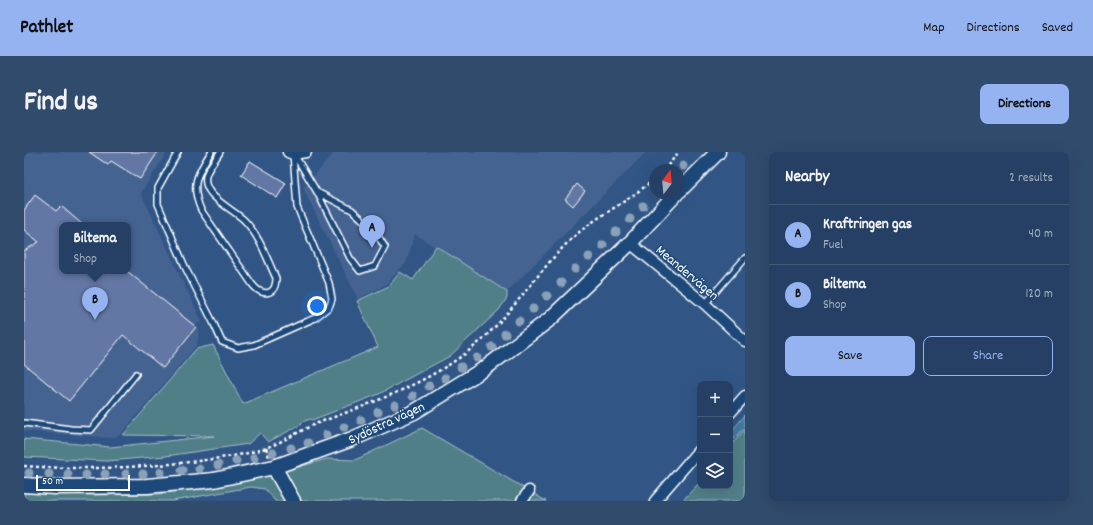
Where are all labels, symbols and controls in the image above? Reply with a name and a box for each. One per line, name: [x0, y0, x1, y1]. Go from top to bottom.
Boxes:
text: Pathlet: [20, 15, 73, 42]
text: Map: [923, 18, 945, 38]
text: Directions: [967, 18, 1020, 38]
text: Saved: [1042, 18, 1073, 38]
text: Find us: [24, 84, 98, 124]
button: Directions: [980, 84, 1069, 124]
north arrow: [649, 164, 685, 200]
text: Nearby: [785, 166, 829, 190]
text: 2 results: [1009, 169, 1053, 188]
text: Kraftringen gas: [823, 214, 912, 236]
pin: A: [359, 215, 385, 248]
popup: [59, 222, 131, 274]
text: A: [794, 225, 802, 244]
text: 40 m: [1029, 225, 1053, 244]
text: Biltema: [74, 228, 116, 250]
text: Fuel: [823, 236, 843, 255]
street label: Meandervägen: [651, 241, 723, 306]
text: Shop: [74, 250, 97, 269]
text: Biltema: [823, 274, 866, 296]
text: B: [795, 285, 801, 304]
text: 120 m: [1025, 285, 1053, 304]
pin: B: [82, 287, 108, 320]
your location: [307, 296, 327, 316]
text: Shop: [823, 296, 846, 315]
button: Save: [785, 336, 915, 376]
button: Share: [923, 336, 1053, 376]
map controls: [697, 381, 733, 489]
button: +: [697, 381, 733, 417]
street label: Sydöstra vägen: [345, 397, 428, 450]
button: −: [697, 417, 733, 453]
button: layers: [697, 453, 733, 489]
scale bar: [36, 473, 130, 492]
text: 50 m: [42, 474, 63, 490]

